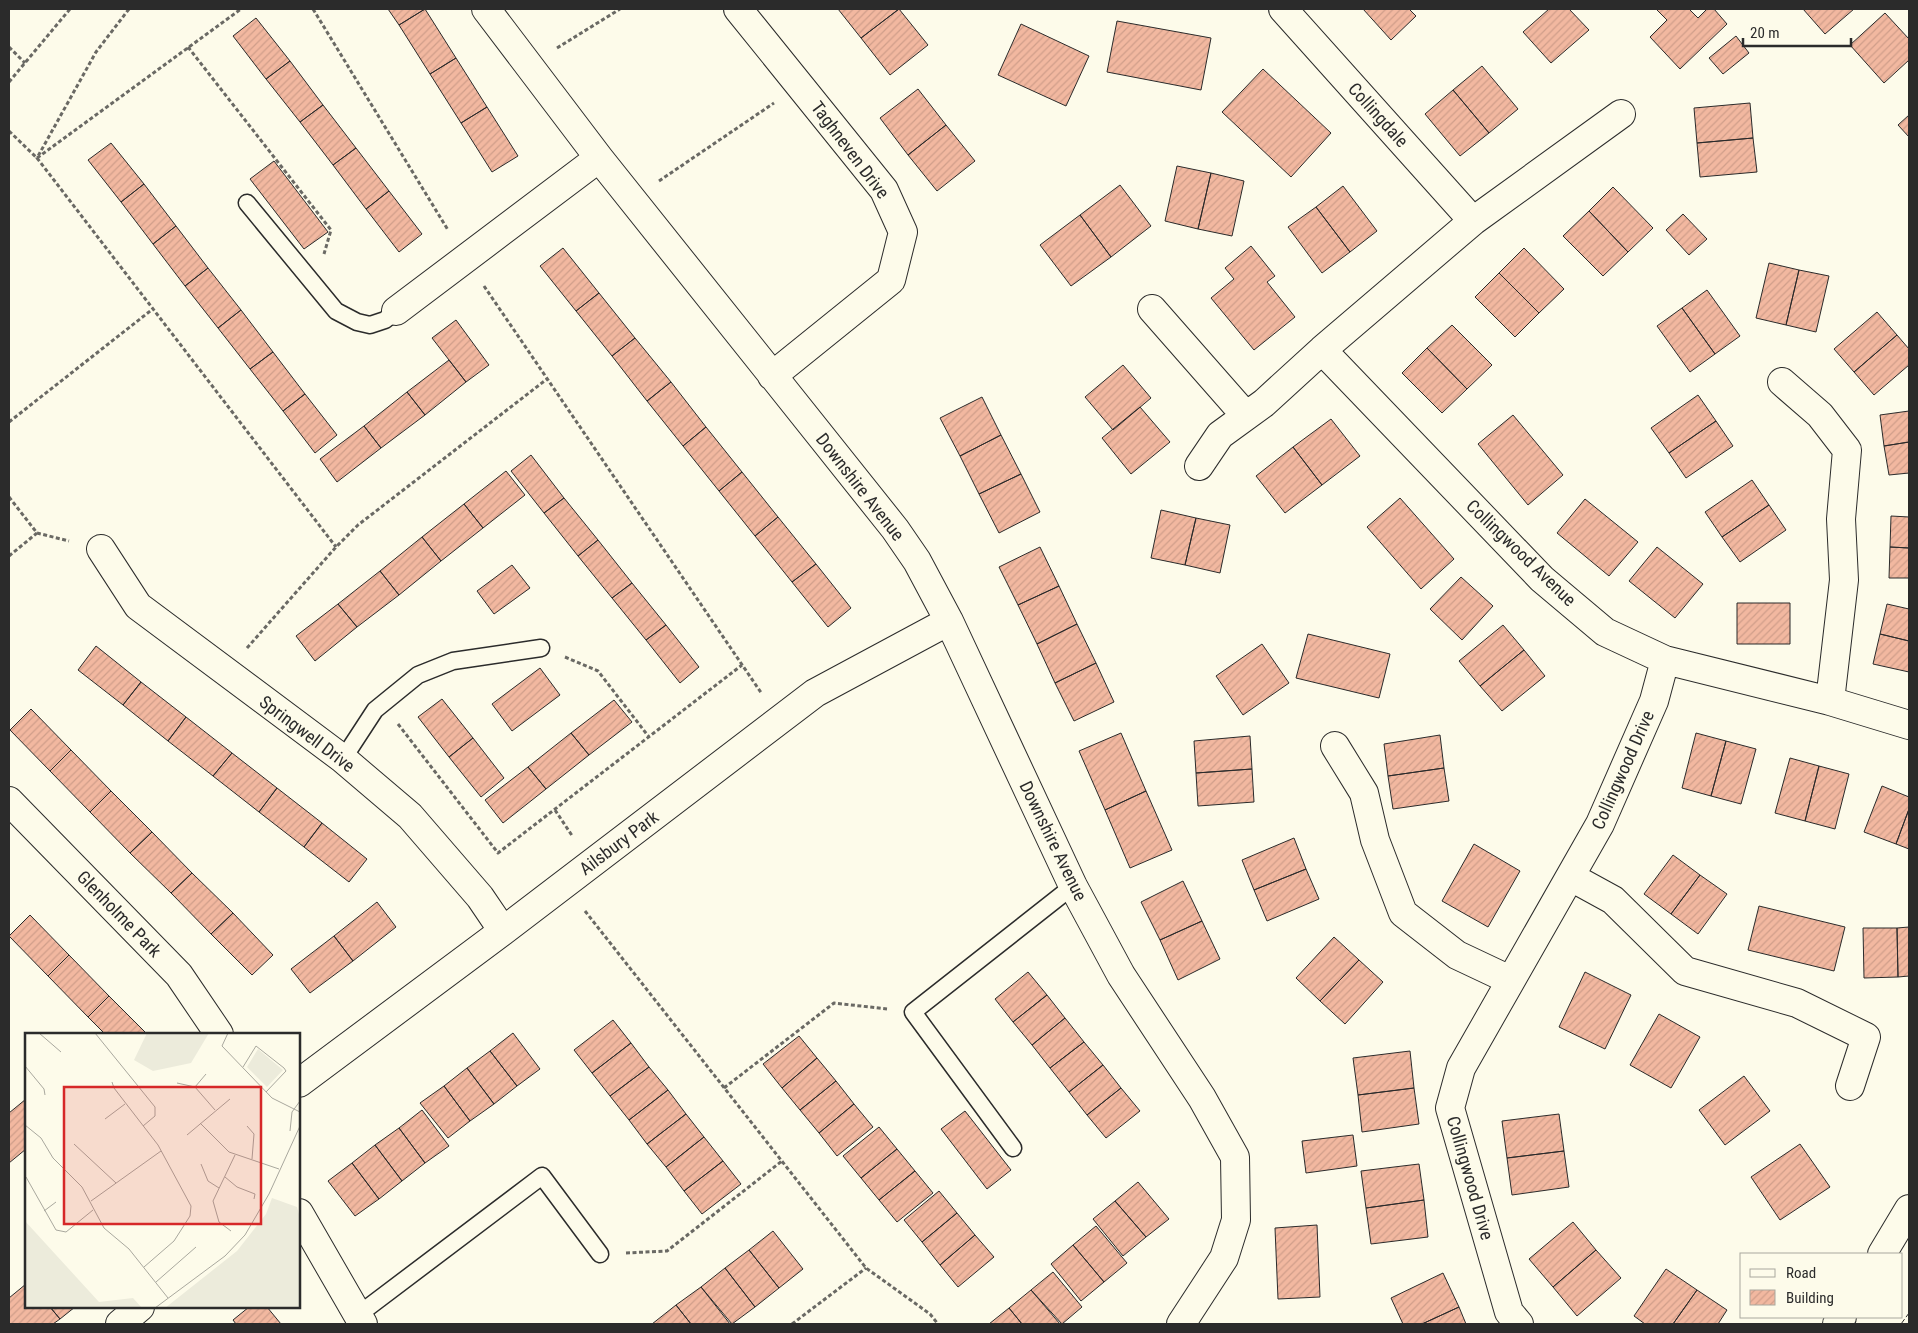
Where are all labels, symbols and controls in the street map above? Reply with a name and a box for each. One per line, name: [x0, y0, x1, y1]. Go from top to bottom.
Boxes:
scale bar: [1743, 15, 1850, 47]
text: 20 m: [1750, 24, 1780, 42]
street label: Collingdale: [1344, 78, 1413, 151]
street label: Taghneven Drive: [807, 97, 894, 203]
street label: Downshire Avenue: [812, 429, 909, 545]
street label: Collingwood Avenue: [1462, 495, 1580, 610]
street label: Springwell Drive: [256, 691, 359, 776]
street label: Collingwood Drive: [1587, 707, 1658, 833]
street label: Downshire Avenue: [1015, 778, 1091, 904]
street label: Ailsbury Park: [575, 806, 662, 879]
street label: Glenholme Park: [73, 866, 166, 961]
inset map: [25, 1033, 300, 1308]
street label: Collingwood Drive: [1443, 1113, 1498, 1242]
legend: [1740, 1253, 1903, 1318]
text: Road: [1786, 1264, 1816, 1282]
text: Building: [1786, 1289, 1834, 1307]

